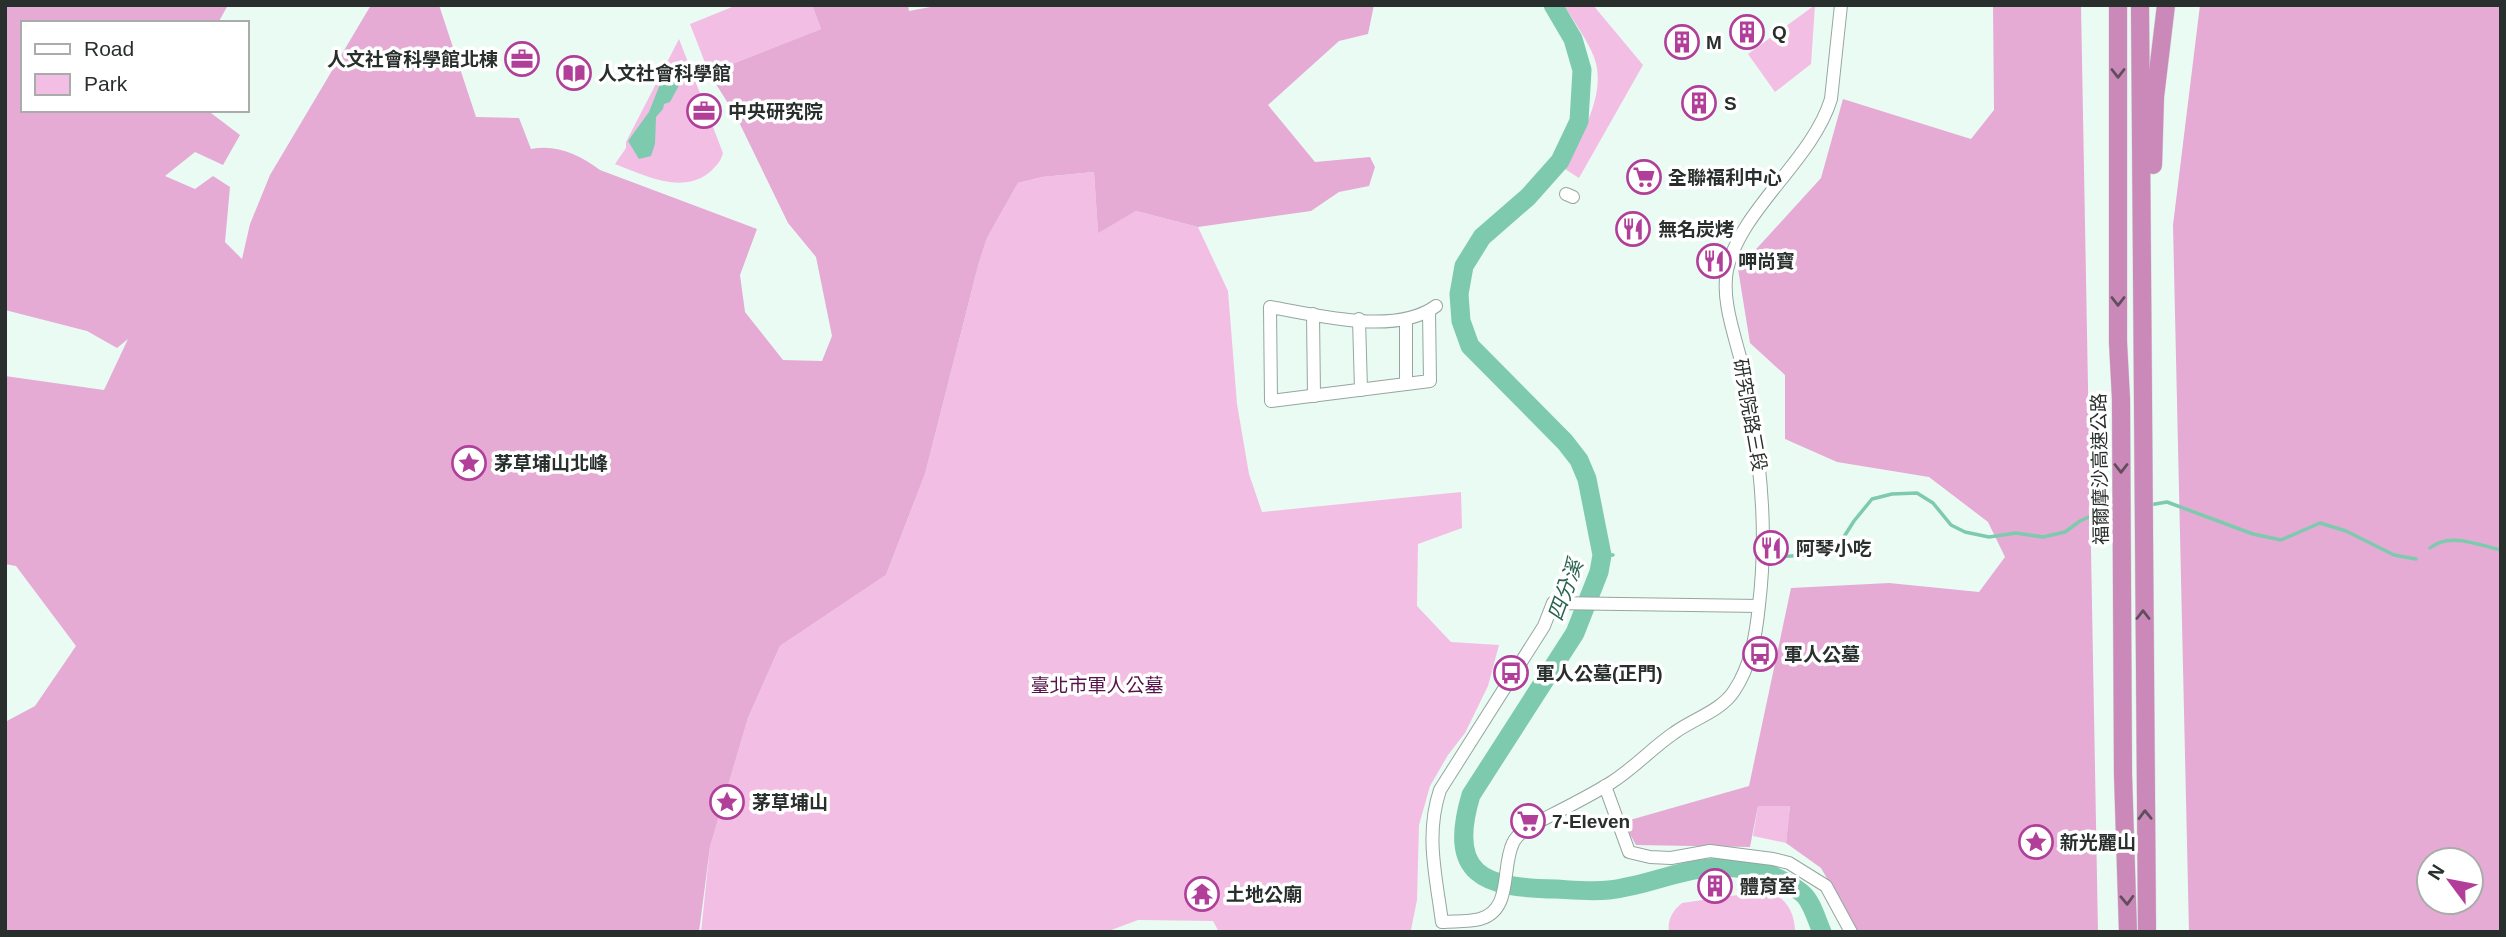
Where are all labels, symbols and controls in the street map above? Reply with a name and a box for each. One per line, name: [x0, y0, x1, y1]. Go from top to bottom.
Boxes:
building icon: Q: [1728, 13, 1766, 51]
legend: [21, 21, 248, 112]
place label: Q: [1772, 22, 1787, 43]
building icon: M: [1663, 23, 1701, 61]
place label: M: [1706, 32, 1722, 53]
text: Road: [84, 37, 134, 60]
office icon: 人文社會科學館北棟: [503, 40, 541, 78]
place label: 人文社會科學館北棟: [327, 49, 498, 70]
library icon: 人文社會科學館: [555, 54, 593, 92]
place label: 人文社會科學館: [598, 63, 731, 84]
one-way arrow: [2110, 69, 2126, 79]
text: Park: [84, 72, 128, 95]
building icon: S: [1680, 84, 1718, 122]
office icon: 中央研究院: [685, 92, 723, 130]
place label: S: [1724, 93, 1737, 114]
place label: 中央研究院: [728, 101, 823, 122]
supermarket icon: 全聯福利中心: [1625, 158, 1663, 196]
place label: 全聯福利中心: [1668, 167, 1782, 188]
restaurant icon: 無名炭烤: [1614, 210, 1652, 248]
place label: 無名炭烤: [1658, 219, 1734, 240]
restaurant icon: 呷尚寶: [1695, 242, 1733, 280]
place label: 呷尚寶: [1738, 251, 1795, 272]
one-way arrow: [2110, 296, 2126, 307]
street label: 研究院路三段: [1730, 357, 1770, 473]
street label: 福爾摩沙高速公路: [2088, 393, 2112, 545]
place icon: 茅草埔山北峰: [450, 444, 488, 482]
place label: 茅草埔山北峰: [494, 453, 608, 474]
one-way arrow: [2113, 463, 2129, 473]
restaurant icon: 阿琴小吃: [1752, 529, 1790, 567]
place label: 阿琴小吃: [1796, 538, 1872, 559]
water label: 四分溪: [1543, 554, 1588, 624]
one-way arrow: [2135, 610, 2151, 620]
bus stop icon: 軍人公墓: [1741, 635, 1779, 673]
place label: 軍人公墓: [1784, 644, 1860, 665]
bus stop icon: 軍人公墓(正門): [1492, 654, 1530, 692]
place label: 軍人公墓(正門): [1536, 663, 1663, 684]
park label: 臺北市軍人公墓: [1030, 675, 1164, 696]
place icon: 茅草埔山: [708, 783, 746, 821]
place label: 茅草埔山: [752, 792, 828, 813]
supermarket icon: 7-Eleven: [1509, 802, 1547, 840]
one-way arrow: [2137, 809, 2153, 819]
place label: 7-Eleven: [1552, 811, 1630, 832]
place icon: 新光麗山: [2017, 823, 2055, 861]
place label: 新光麗山: [2060, 832, 2136, 853]
north arrow: [2415, 846, 2485, 916]
text: N: [2423, 861, 2449, 884]
building icon: 體育室: [1696, 867, 1734, 905]
temple icon: 土地公廟: [1183, 875, 1221, 913]
place label: 體育室: [1740, 876, 1797, 897]
place label: 土地公廟: [1226, 884, 1302, 905]
one-way arrow: [2119, 896, 2135, 906]

